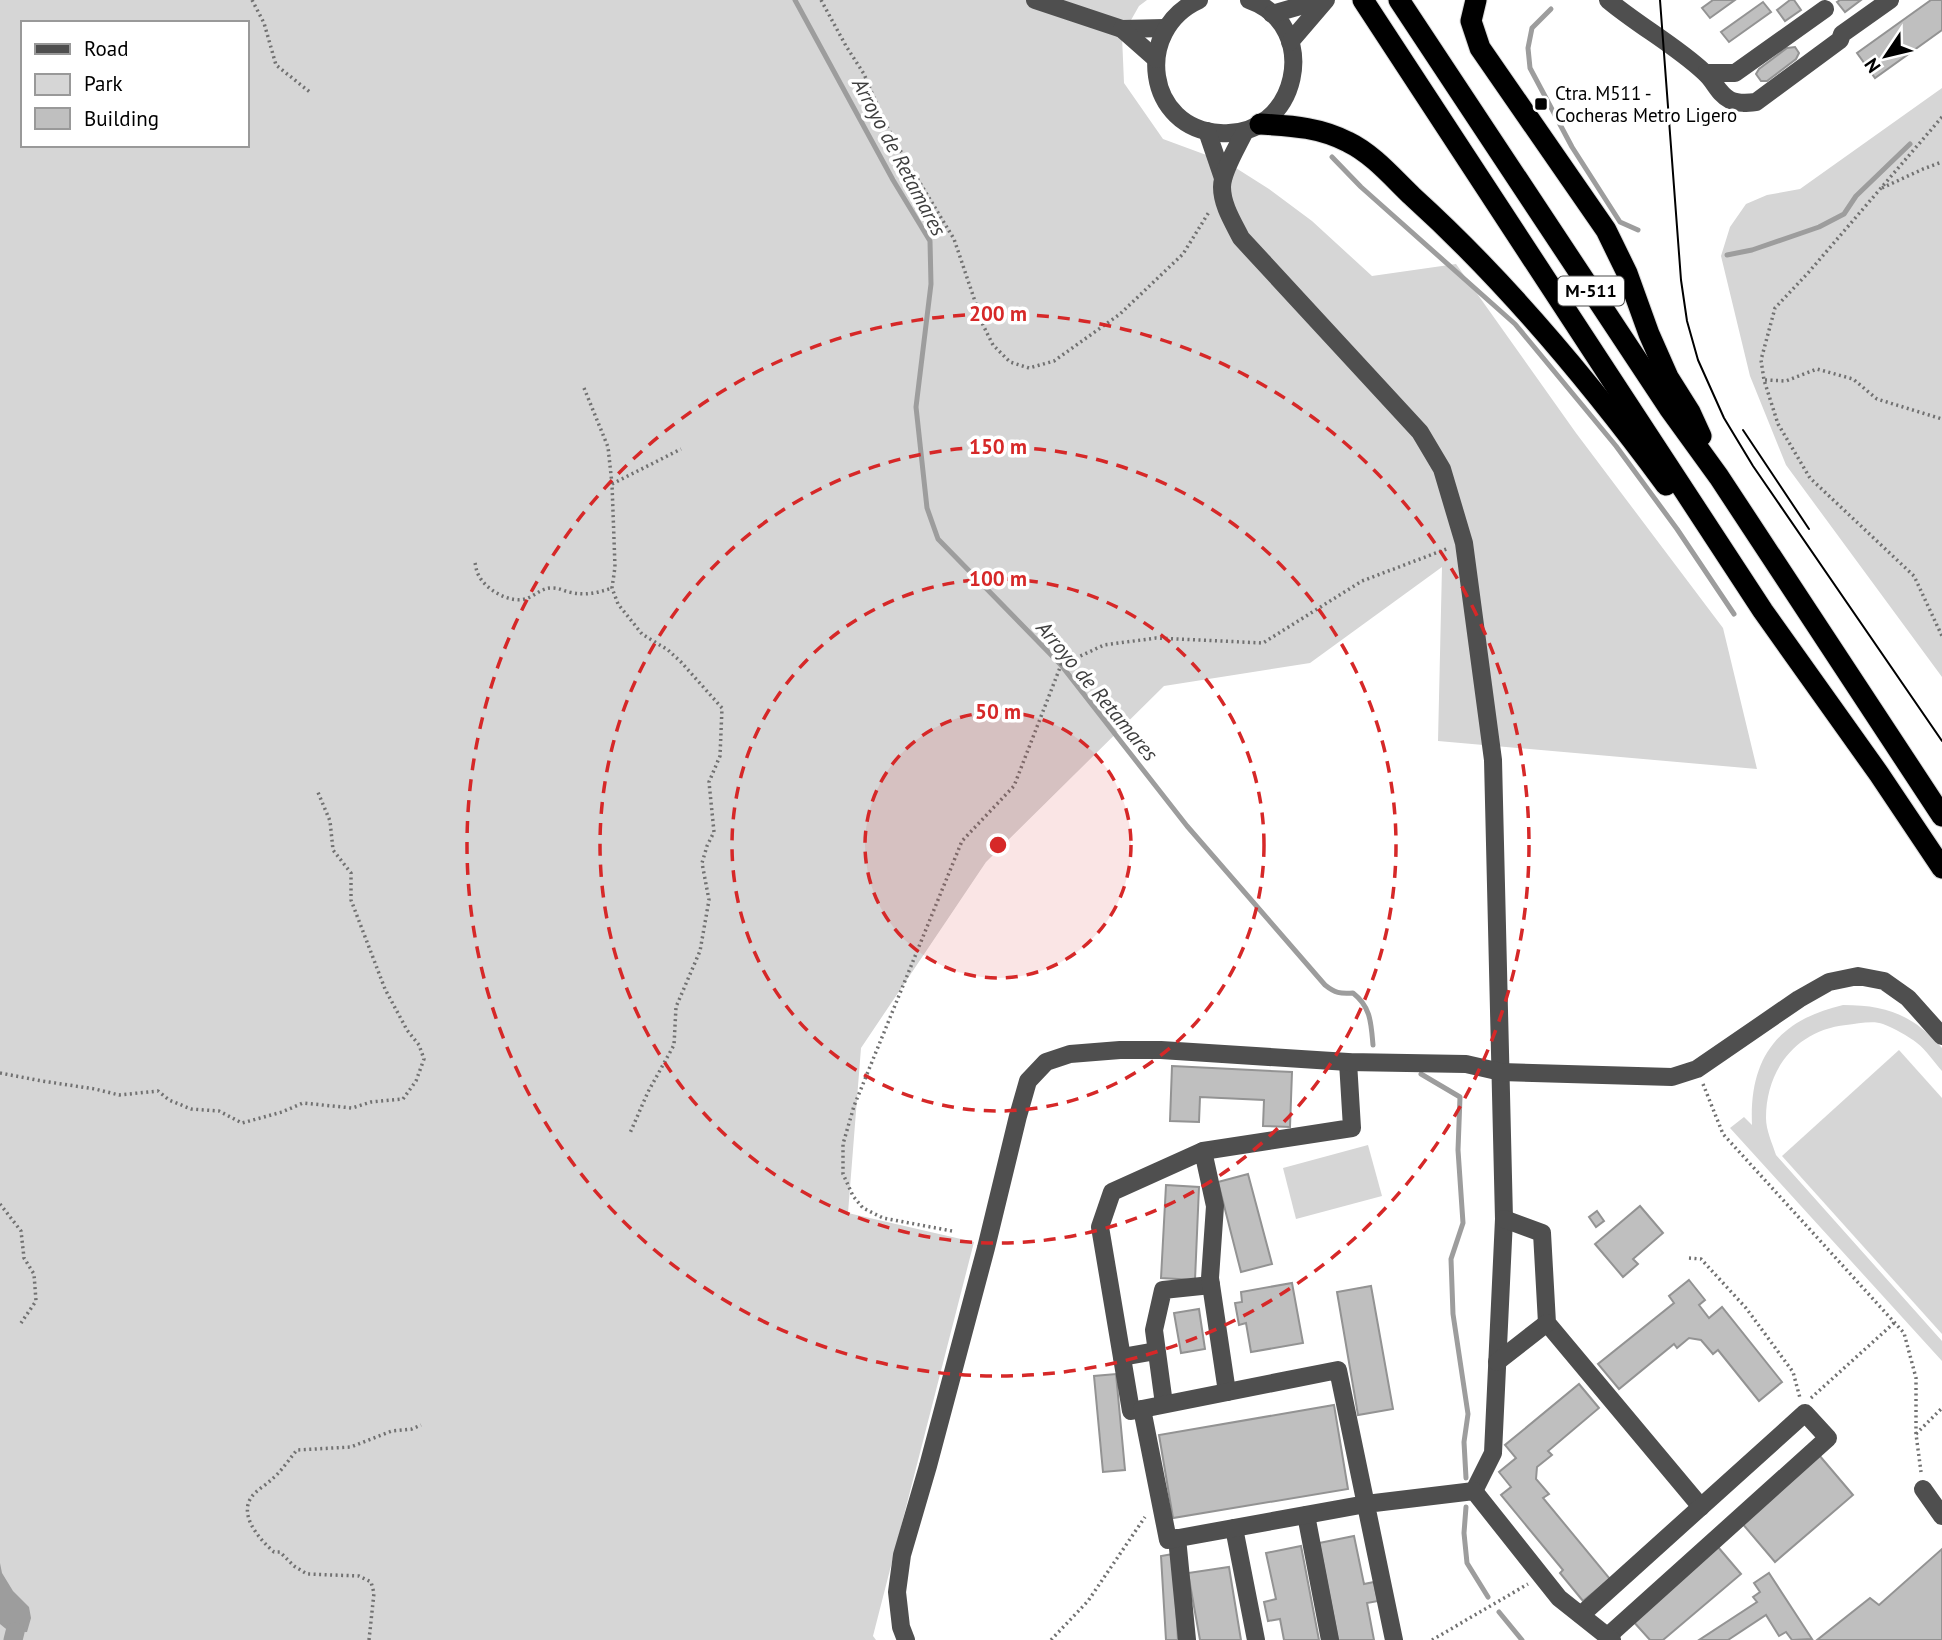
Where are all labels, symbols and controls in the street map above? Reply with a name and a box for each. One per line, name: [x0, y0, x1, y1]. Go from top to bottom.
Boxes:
legend: [21, 21, 248, 147]
north arrow: [1851, 21, 1921, 91]
text: Road: [84, 35, 128, 62]
text: N: [1859, 54, 1885, 78]
text: Park: [84, 70, 123, 97]
water label: Arroyo de Retamares: [846, 72, 953, 241]
place label: Ctra. M511 - Cocheras Metro Ligero: [1555, 81, 1737, 127]
marker: Ctra. M511 - Cocheras Metro Ligero: [1533, 96, 1549, 112]
text: Building: [84, 105, 159, 132]
road number: M-511: [1558, 276, 1624, 306]
text: 200 m: [969, 300, 1027, 327]
text: 150 m: [969, 433, 1027, 460]
text: 100 m: [969, 565, 1027, 592]
water label: Arroyo de Retamares: [1030, 614, 1164, 767]
text: 50 m: [975, 698, 1021, 725]
centre of rings: [986, 833, 1010, 857]

